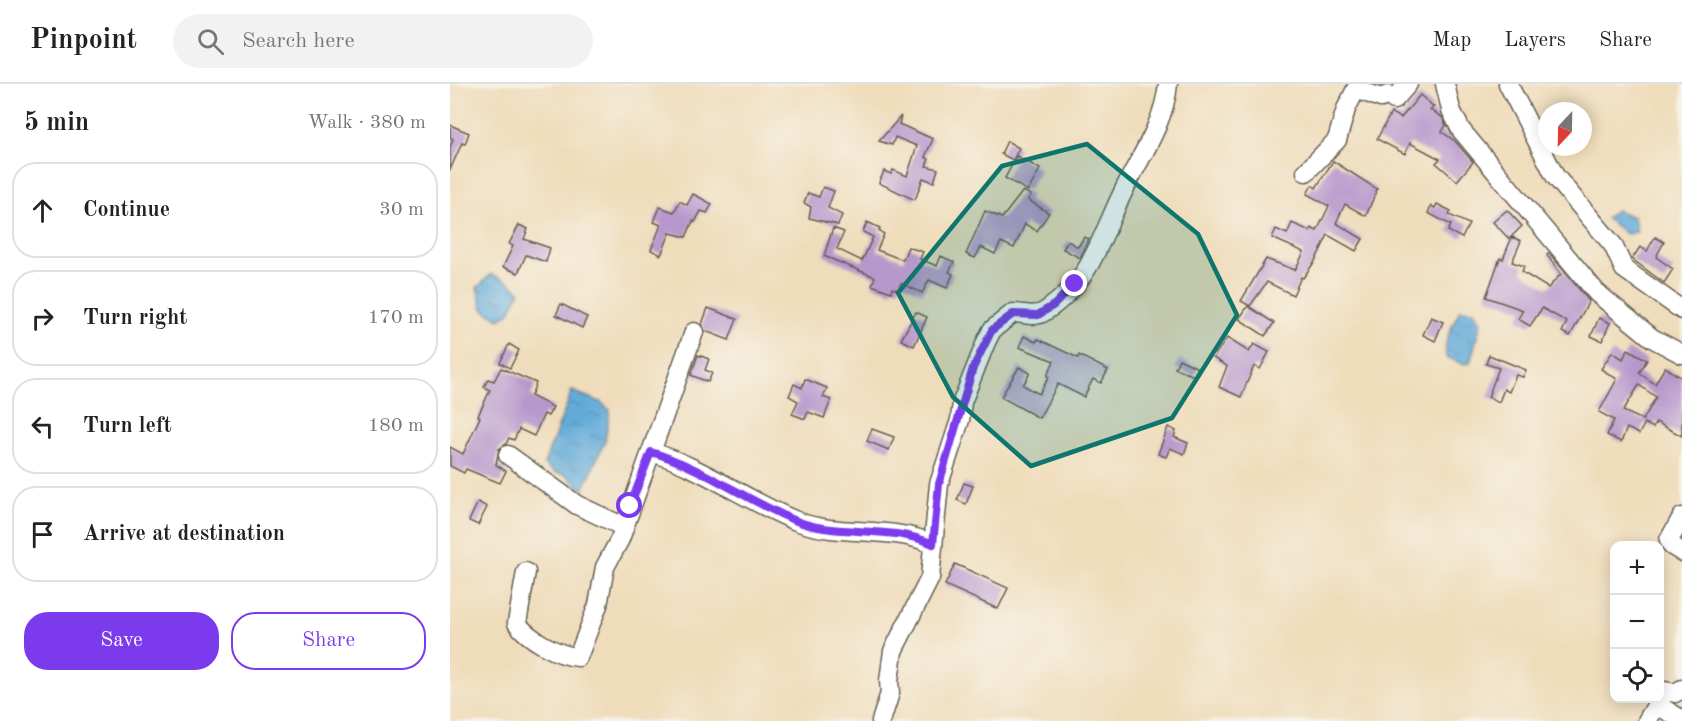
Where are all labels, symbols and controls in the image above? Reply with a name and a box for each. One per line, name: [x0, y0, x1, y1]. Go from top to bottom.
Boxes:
search box: [173, 14, 593, 68]
icon: search: [194, 25, 227, 58]
text: Pinpoint: [30, 27, 137, 55]
text: Search here: [242, 30, 355, 52]
text: Map: [1432, 30, 1471, 51]
text: Layers: [1504, 30, 1566, 51]
text: Share: [1599, 30, 1652, 51]
north arrow: [1538, 102, 1592, 156]
text: 5 min: [24, 110, 89, 136]
text: Walk · 380 m: [307, 113, 426, 133]
icon: ahead: [26, 194, 59, 227]
text: Continue: [83, 199, 170, 221]
text: 30 m: [379, 200, 424, 220]
route end: [1061, 270, 1087, 296]
icon: right: [26, 302, 59, 335]
text: Turn right: [83, 307, 187, 329]
text: 170 m: [368, 308, 424, 328]
icon: left: [26, 410, 59, 443]
text: Turn left: [83, 415, 172, 437]
text: 180 m: [368, 416, 424, 436]
route start: [616, 492, 642, 518]
icon: arrive: [26, 518, 59, 551]
text: Arrive at destination: [83, 523, 285, 545]
map controls: [1610, 541, 1664, 703]
button: +: [1610, 541, 1664, 595]
button: −: [1610, 595, 1664, 649]
button: Save: [24, 612, 219, 670]
button: Share: [231, 612, 426, 670]
button: locate: [1610, 649, 1664, 703]

